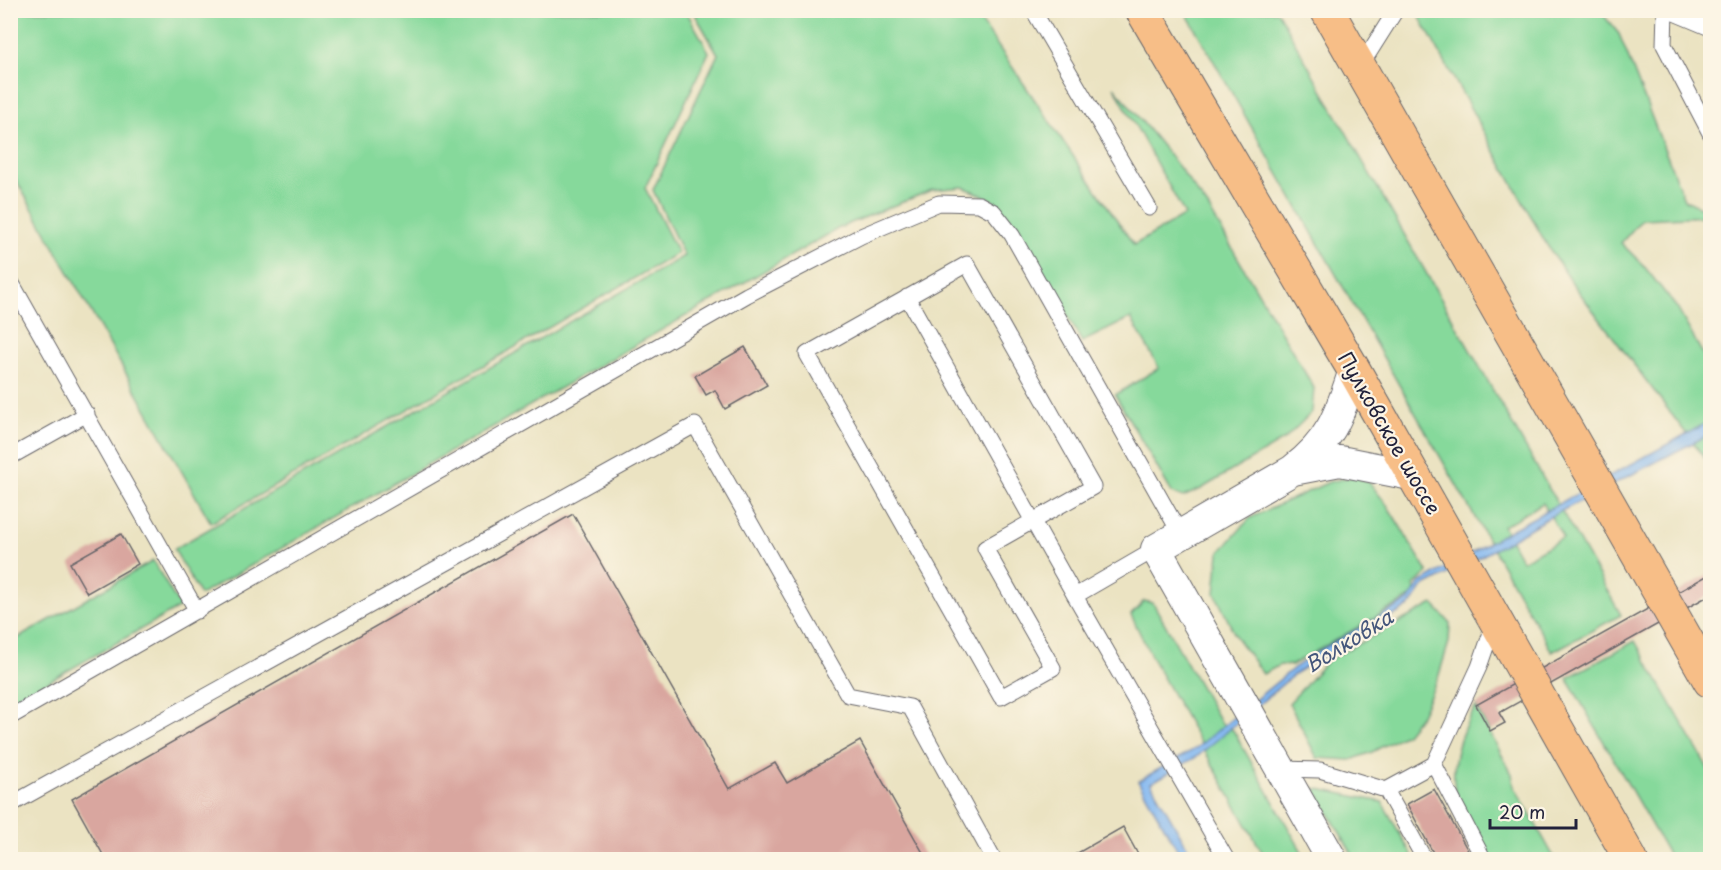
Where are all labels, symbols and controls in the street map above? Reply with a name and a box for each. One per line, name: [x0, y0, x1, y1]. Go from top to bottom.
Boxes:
street label: Пулковское шоссе: [1331, 346, 1449, 520]
water label: Волковка: [1298, 600, 1399, 680]
scale bar: [1490, 792, 1576, 830]
text: 20 m: [1499, 798, 1545, 825]

